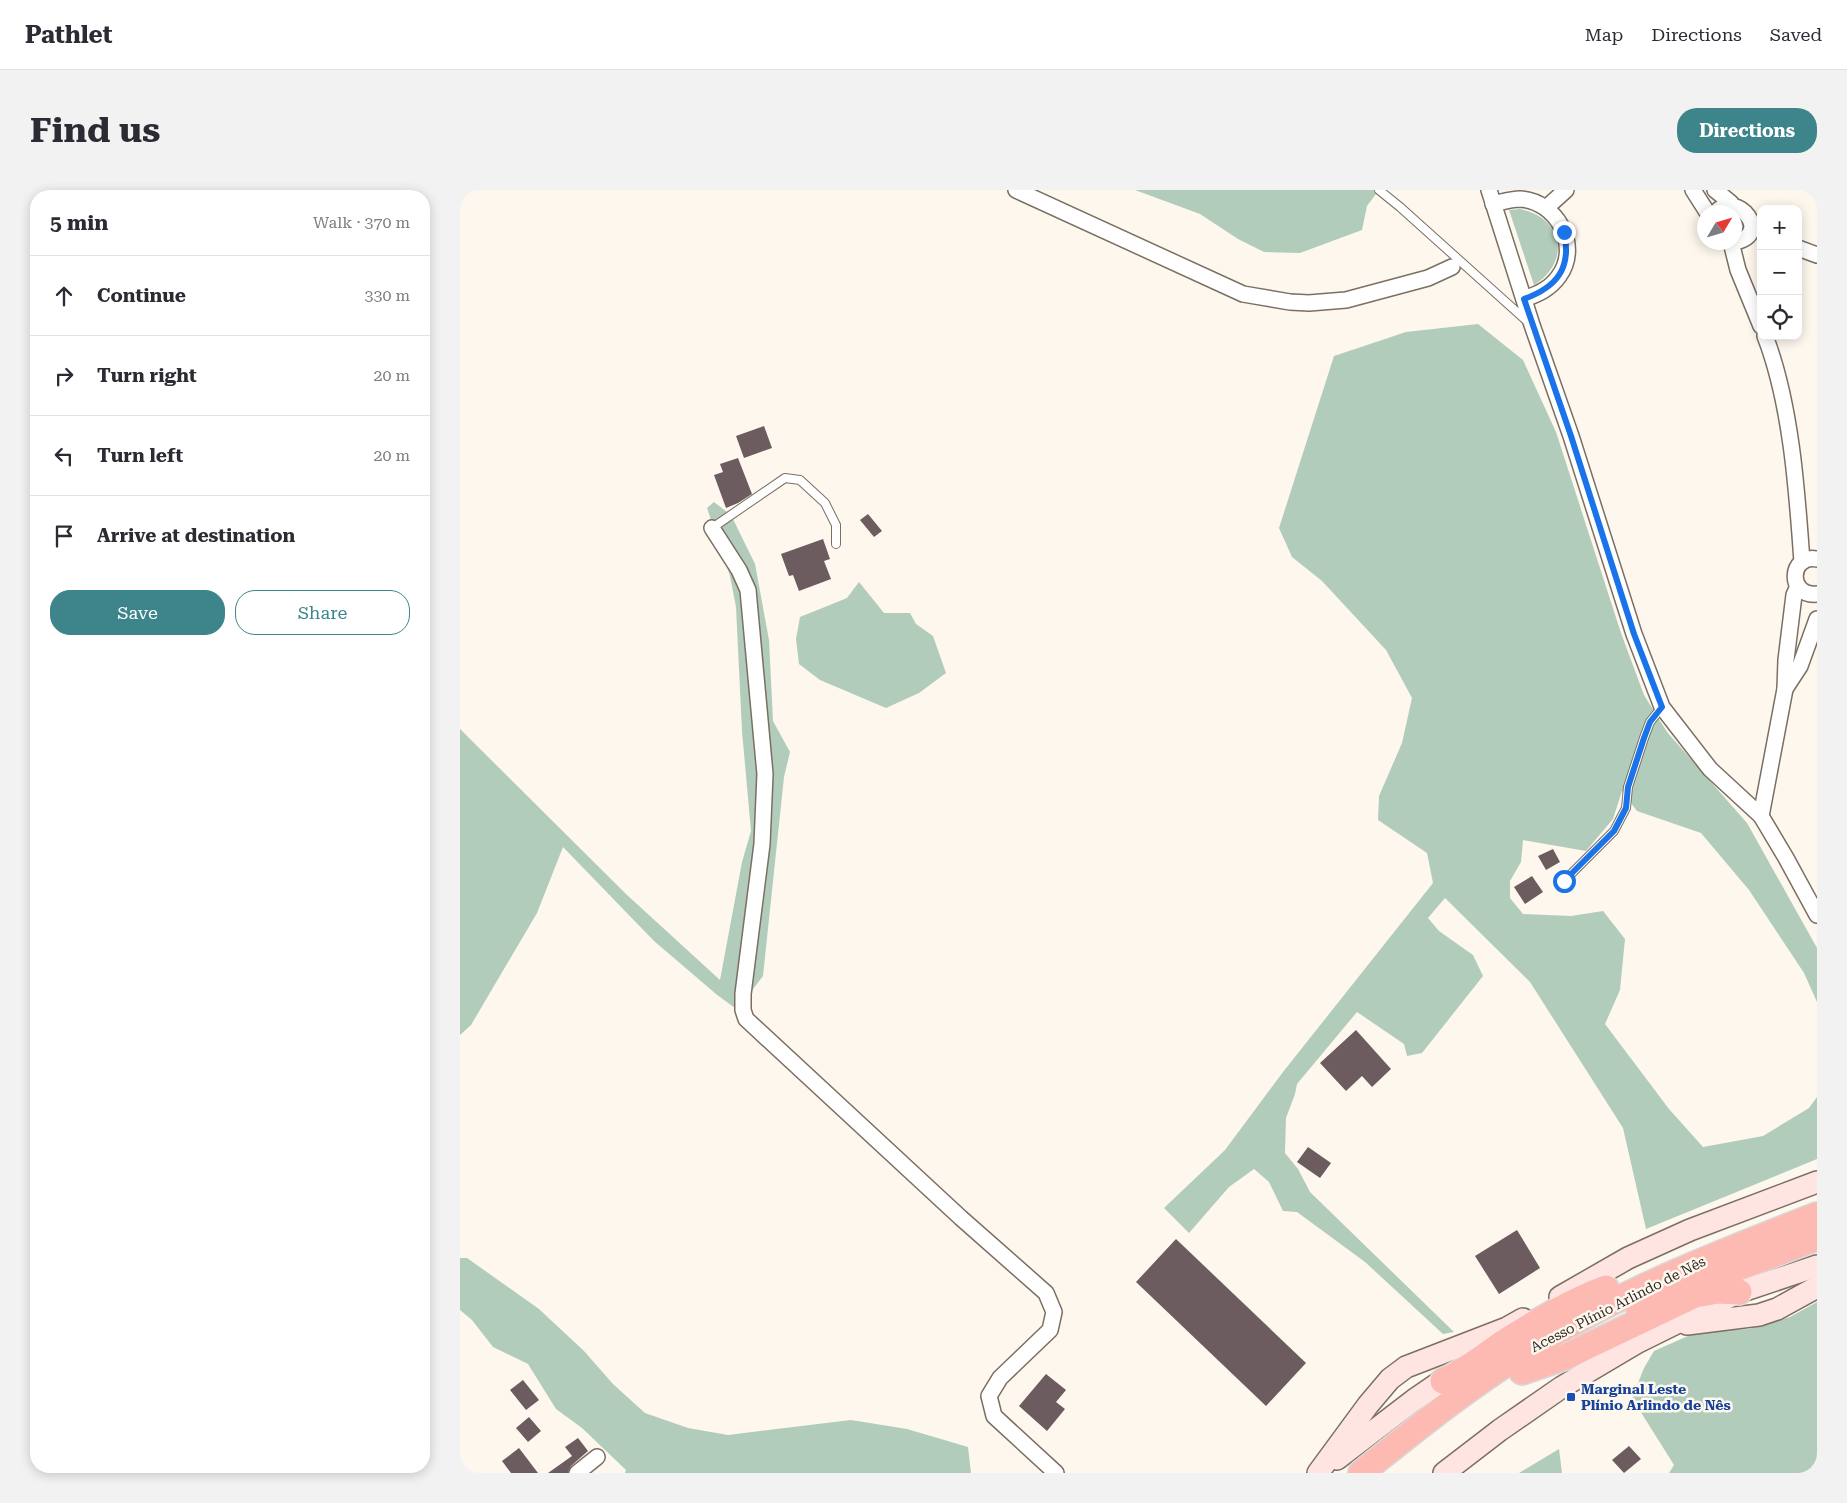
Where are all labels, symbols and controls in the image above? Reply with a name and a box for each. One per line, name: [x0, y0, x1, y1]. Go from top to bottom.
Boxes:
text: Pathlet: [25, 21, 112, 49]
text: Map: [1585, 24, 1623, 45]
text: Directions: [1651, 24, 1742, 45]
text: Saved: [1770, 24, 1822, 45]
button: Directions: [1677, 108, 1817, 153]
text: Find us: [30, 110, 160, 151]
north arrow: [1697, 205, 1742, 250]
map controls: [1757, 205, 1802, 340]
button: +: [1757, 205, 1802, 250]
text: 5 min: [50, 211, 108, 235]
text: Walk · 370 m: [313, 213, 410, 232]
route end: [1553, 221, 1576, 244]
button: −: [1757, 250, 1802, 295]
icon: ahead: [50, 282, 78, 310]
text: Continue: [97, 284, 186, 307]
text: 330 m: [364, 286, 410, 305]
button: locate: [1757, 295, 1802, 340]
icon: right: [50, 362, 78, 390]
text: Turn right: [97, 364, 197, 387]
text: 20 m: [373, 366, 410, 385]
icon: left: [50, 442, 78, 470]
text: Turn left: [97, 444, 183, 467]
text: 20 m: [373, 446, 410, 465]
icon: arrive: [50, 522, 78, 550]
text: Arrive at destination: [97, 524, 295, 547]
button: Save: [50, 590, 225, 635]
button: Share: [235, 590, 410, 635]
route start: [1553, 870, 1576, 893]
street label: Acesso Plínio Arlindo de Nês: [1528, 1253, 1708, 1355]
place label: Marginal Leste Plínio Arlindo de Nês: [1581, 1381, 1731, 1413]
marker: Marginal Leste Plínio Arlindo de Nês: [1565, 1391, 1577, 1403]

